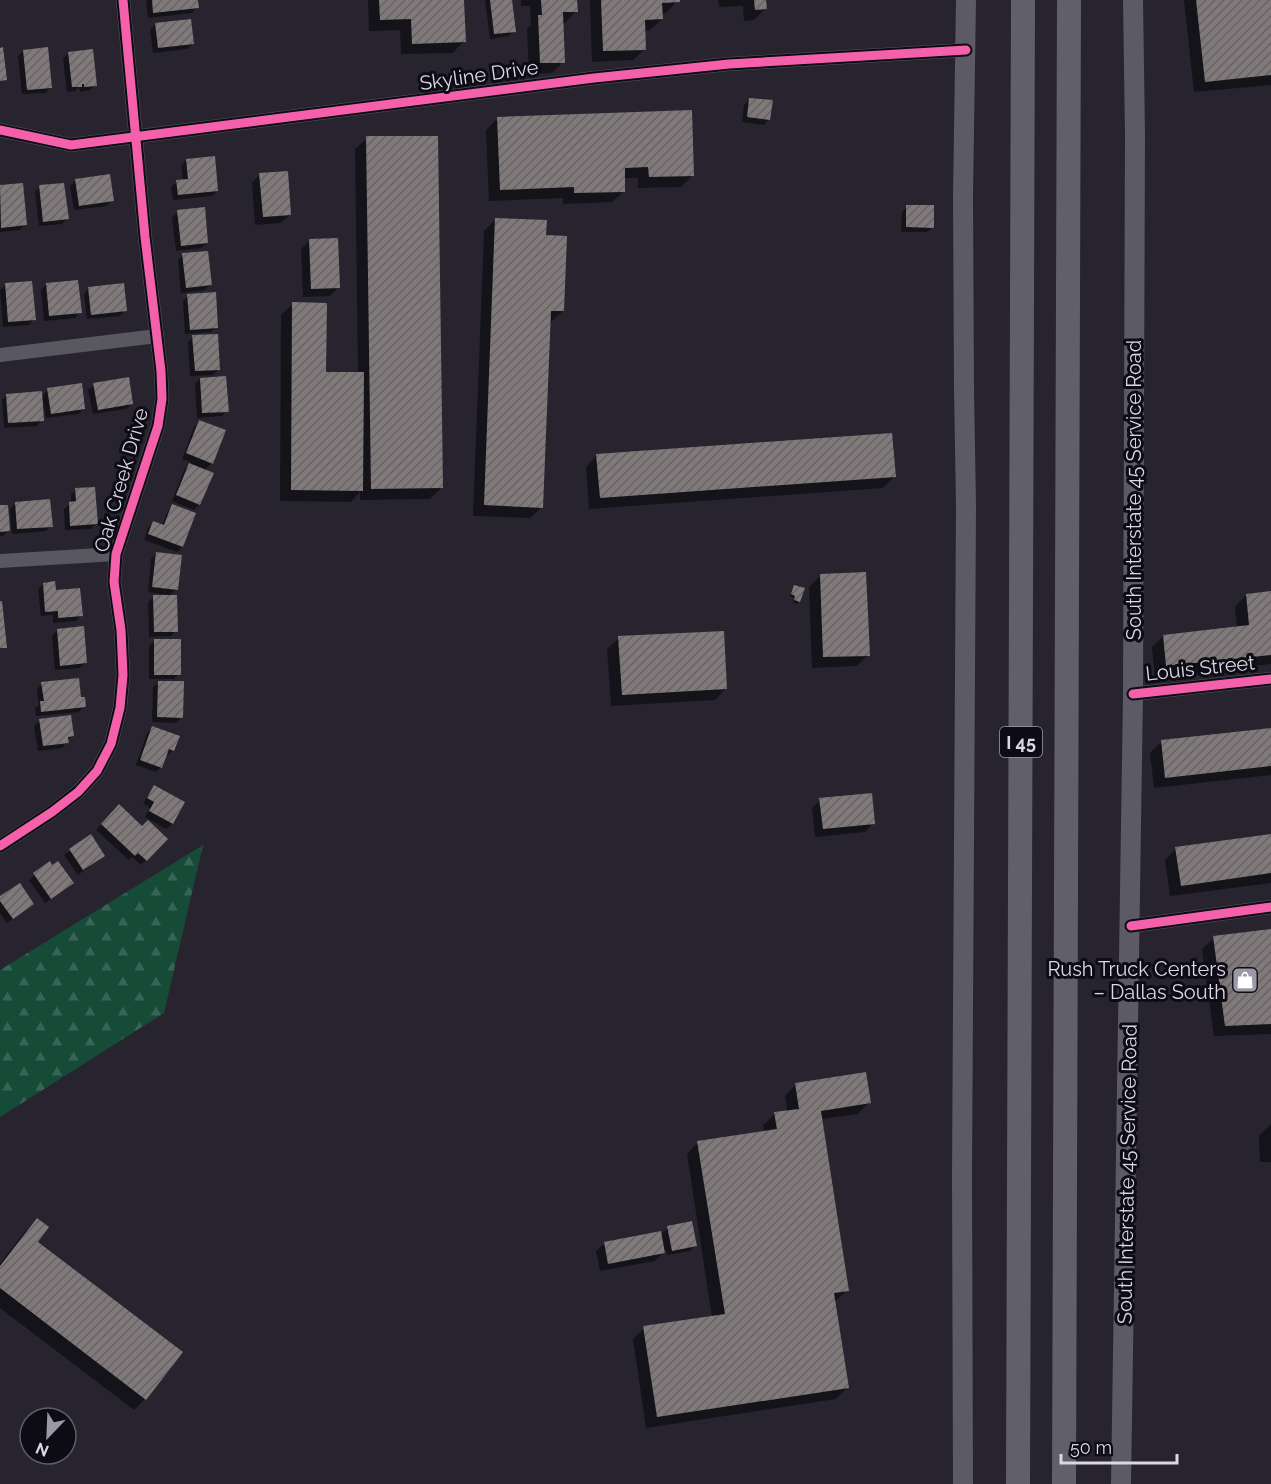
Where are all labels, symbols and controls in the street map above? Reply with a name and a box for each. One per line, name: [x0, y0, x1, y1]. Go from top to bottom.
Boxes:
street label: Skyline Drive: [418, 55, 540, 95]
street label: South Interstate 45 Service Road: [1122, 340, 1146, 640]
street label: Oak Creek Drive: [89, 405, 153, 555]
street label: Louis Street: [1144, 650, 1256, 686]
road number: I 45: [1000, 727, 1042, 757]
place label: Rush Truck Centers – Dallas South: [1047, 957, 1226, 1004]
shop icon: Rush Truck Centers – Dallas South: [1230, 965, 1260, 995]
street label: South Interstate 45 Service Road: [1112, 1024, 1142, 1324]
north arrow: [18, 1406, 78, 1466]
scale bar: [1061, 1427, 1176, 1465]
text: 50 m: [1070, 1437, 1112, 1458]
text: N: [33, 1438, 52, 1460]

